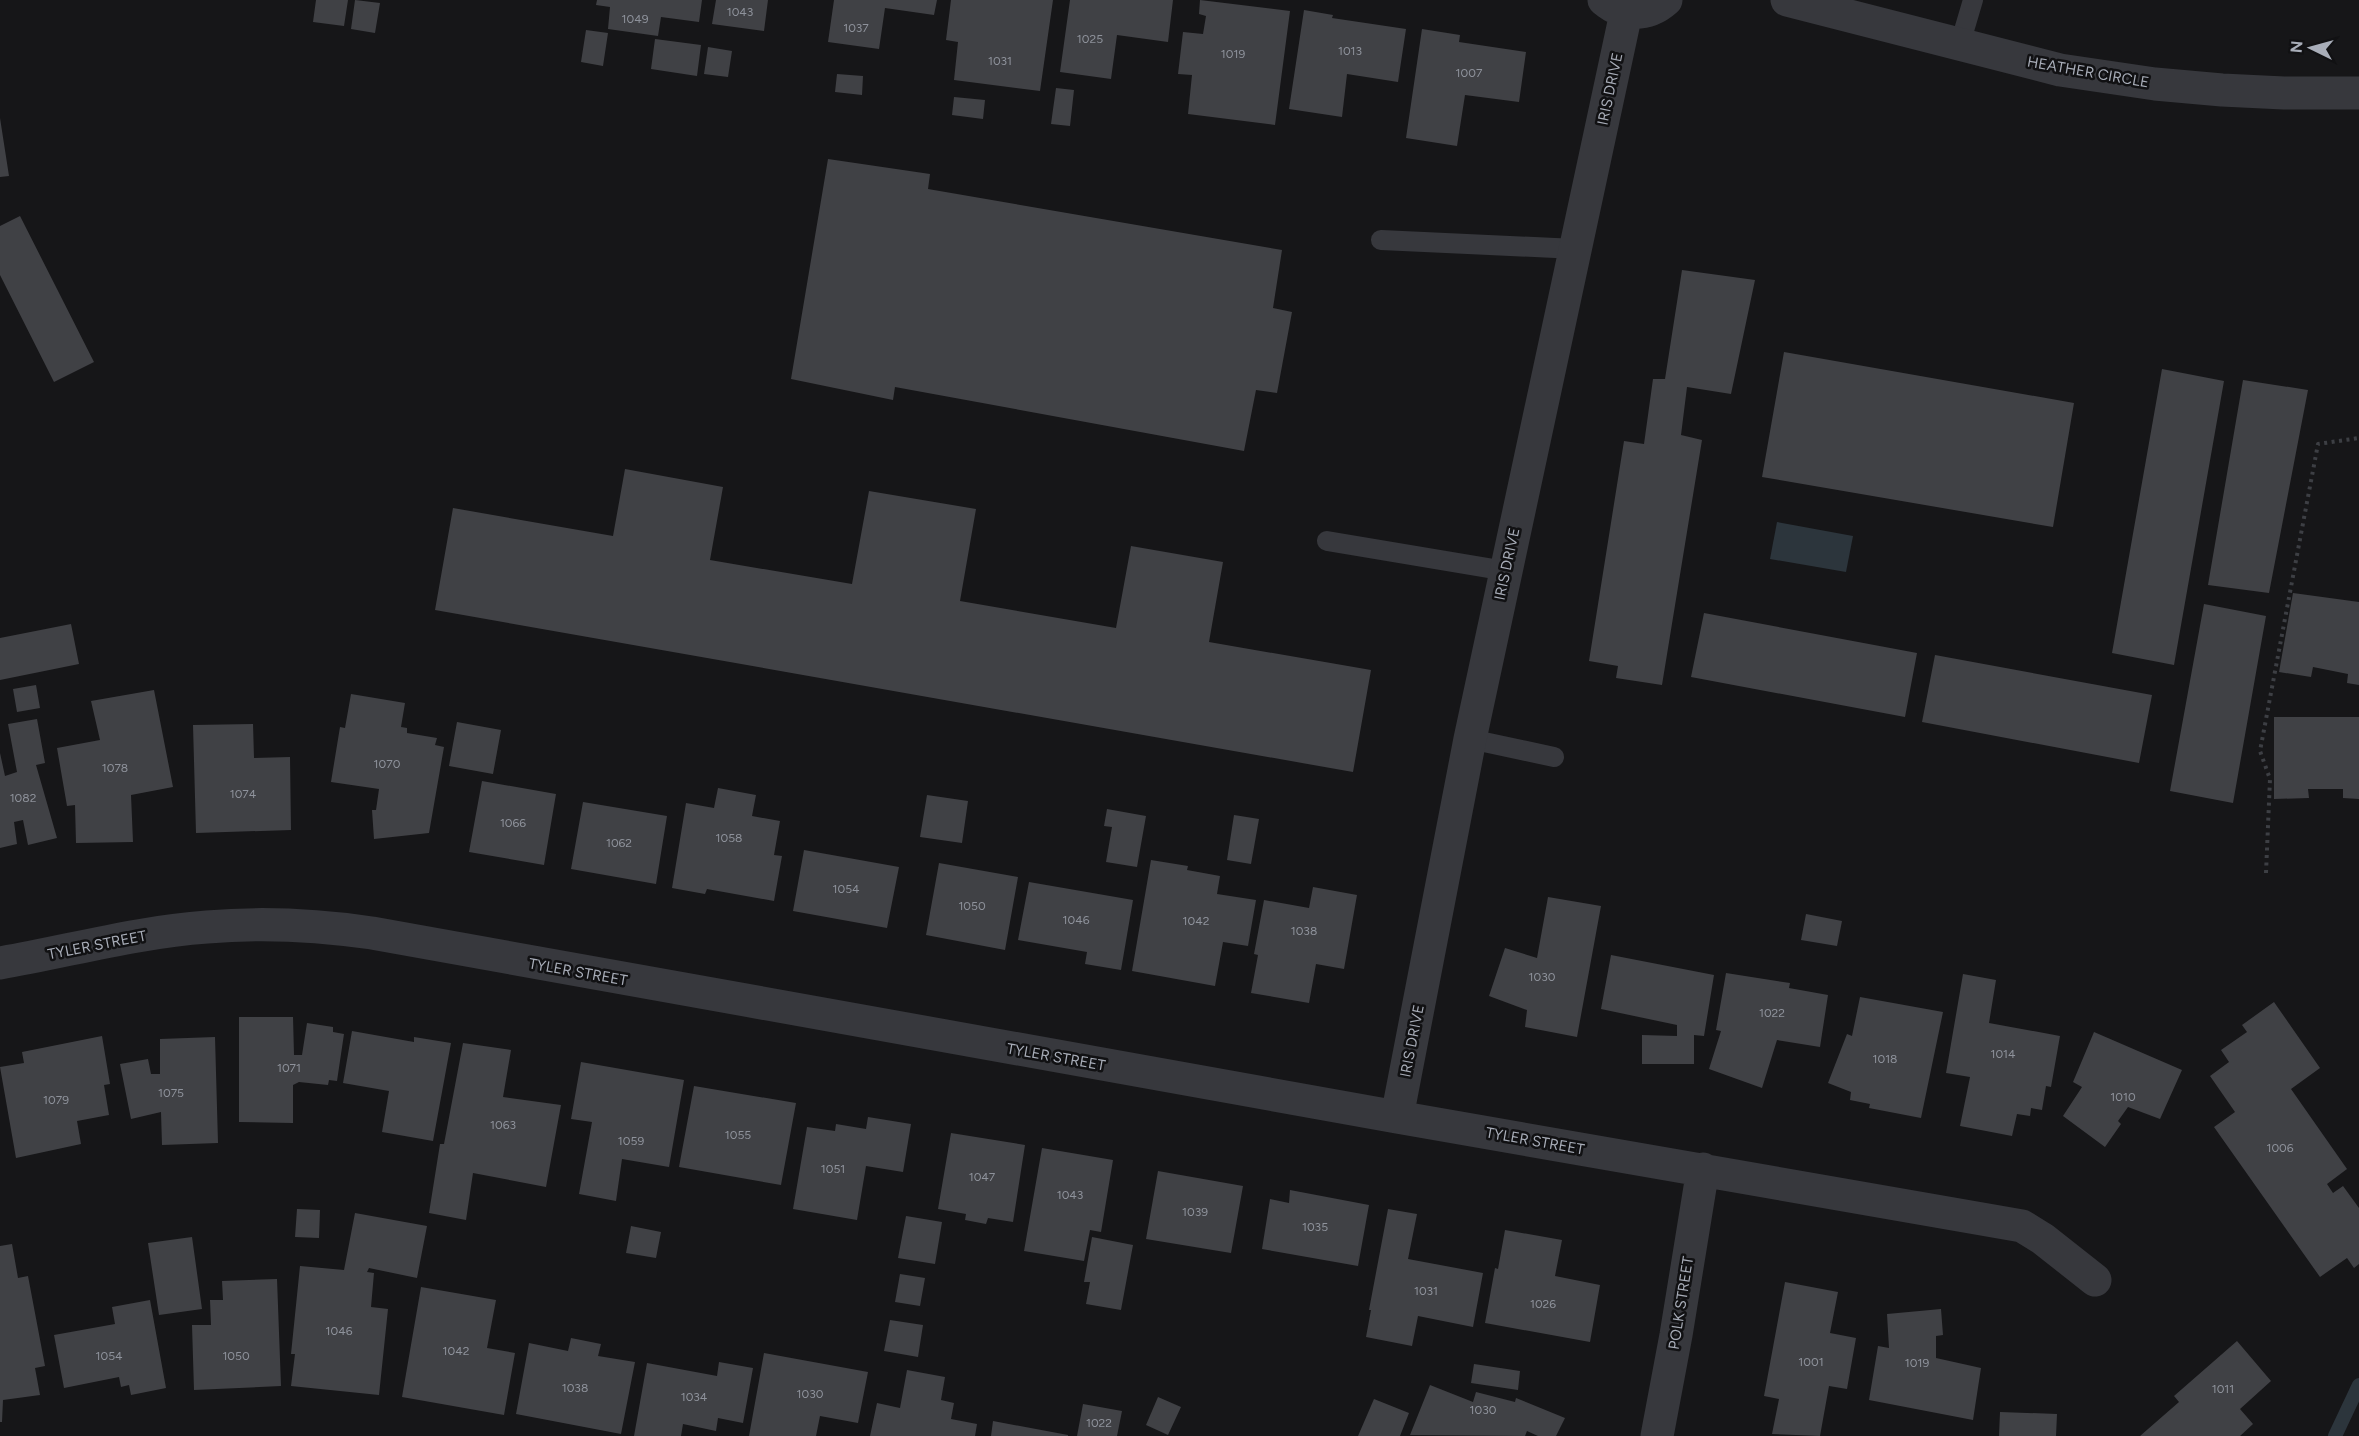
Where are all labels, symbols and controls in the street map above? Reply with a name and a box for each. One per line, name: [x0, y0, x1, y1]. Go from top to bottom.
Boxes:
house number: 1043: [727, 5, 753, 19]
house number: 1049: [622, 12, 649, 26]
north arrow: [2281, 18, 2341, 78]
house number: 1037: [843, 21, 869, 35]
house number: 1025: [1077, 32, 1103, 46]
text: N: [2287, 40, 2307, 54]
house number: 1013: [1338, 44, 1362, 58]
house number: 1019: [1221, 47, 1245, 61]
street label: IRIS DRIVE: [1594, 51, 1626, 127]
street label: HEATHER CIRCLE: [2026, 52, 2150, 92]
house number: 1031: [988, 54, 1012, 68]
house number: 1007: [1456, 66, 1483, 80]
street label: IRIS DRIVE: [1491, 526, 1523, 602]
house number: 1070: [374, 757, 401, 771]
house number: 1078: [102, 761, 128, 775]
house number: 1074: [230, 787, 257, 801]
house number: 1082: [10, 791, 36, 805]
house number: 1066: [500, 816, 526, 830]
house number: 1058: [716, 831, 742, 845]
house number: 1062: [606, 836, 632, 850]
house number: 1054: [832, 882, 860, 896]
house number: 1050: [958, 899, 986, 913]
house number: 1046: [1063, 913, 1090, 927]
house number: 1042: [1183, 914, 1209, 928]
house number: 1038: [1291, 924, 1317, 938]
street label: TYLER STREET: [46, 926, 149, 963]
street label: TYLER STREET: [527, 954, 630, 990]
house number: 1030: [1529, 970, 1556, 984]
street label: IRIS DRIVE: [1396, 1003, 1428, 1079]
house number: 1022: [1759, 1006, 1785, 1020]
street label: TYLER STREET: [1005, 1039, 1108, 1075]
house number: 1014: [1990, 1047, 2016, 1061]
house number: 1018: [1873, 1052, 1897, 1066]
house number: 1071: [277, 1061, 301, 1075]
house number: 1075: [158, 1086, 184, 1100]
house number: 1010: [2110, 1090, 2136, 1104]
house number: 1079: [43, 1093, 69, 1107]
house number: 1063: [490, 1118, 516, 1132]
street label: TYLER STREET: [1484, 1123, 1587, 1159]
house number: 1055: [725, 1128, 751, 1142]
house number: 1059: [618, 1134, 644, 1148]
house number: 1006: [2266, 1141, 2294, 1155]
house number: 1051: [821, 1162, 845, 1176]
house number: 1047: [969, 1170, 996, 1184]
house number: 1043: [1057, 1188, 1083, 1202]
house number: 1039: [1182, 1205, 1208, 1219]
house number: 1035: [1302, 1220, 1328, 1234]
street label: POLK STREET: [1665, 1255, 1697, 1351]
house number: 1031: [1414, 1284, 1438, 1298]
house number: 1026: [1530, 1297, 1556, 1311]
house number: 1046: [326, 1324, 353, 1338]
house number: 1042: [443, 1344, 469, 1358]
house number: 1054: [95, 1349, 123, 1363]
house number: 1050: [222, 1349, 250, 1363]
house number: 1001: [1798, 1355, 1824, 1369]
house number: 1019: [1905, 1356, 1929, 1370]
house number: 1038: [562, 1381, 588, 1395]
house number: 1011: [2212, 1382, 2234, 1396]
house number: 1030: [797, 1387, 824, 1401]
house number: 1034: [681, 1390, 708, 1404]
house number: 1030: [1470, 1403, 1497, 1417]
house number: 1022: [1086, 1416, 1112, 1430]

